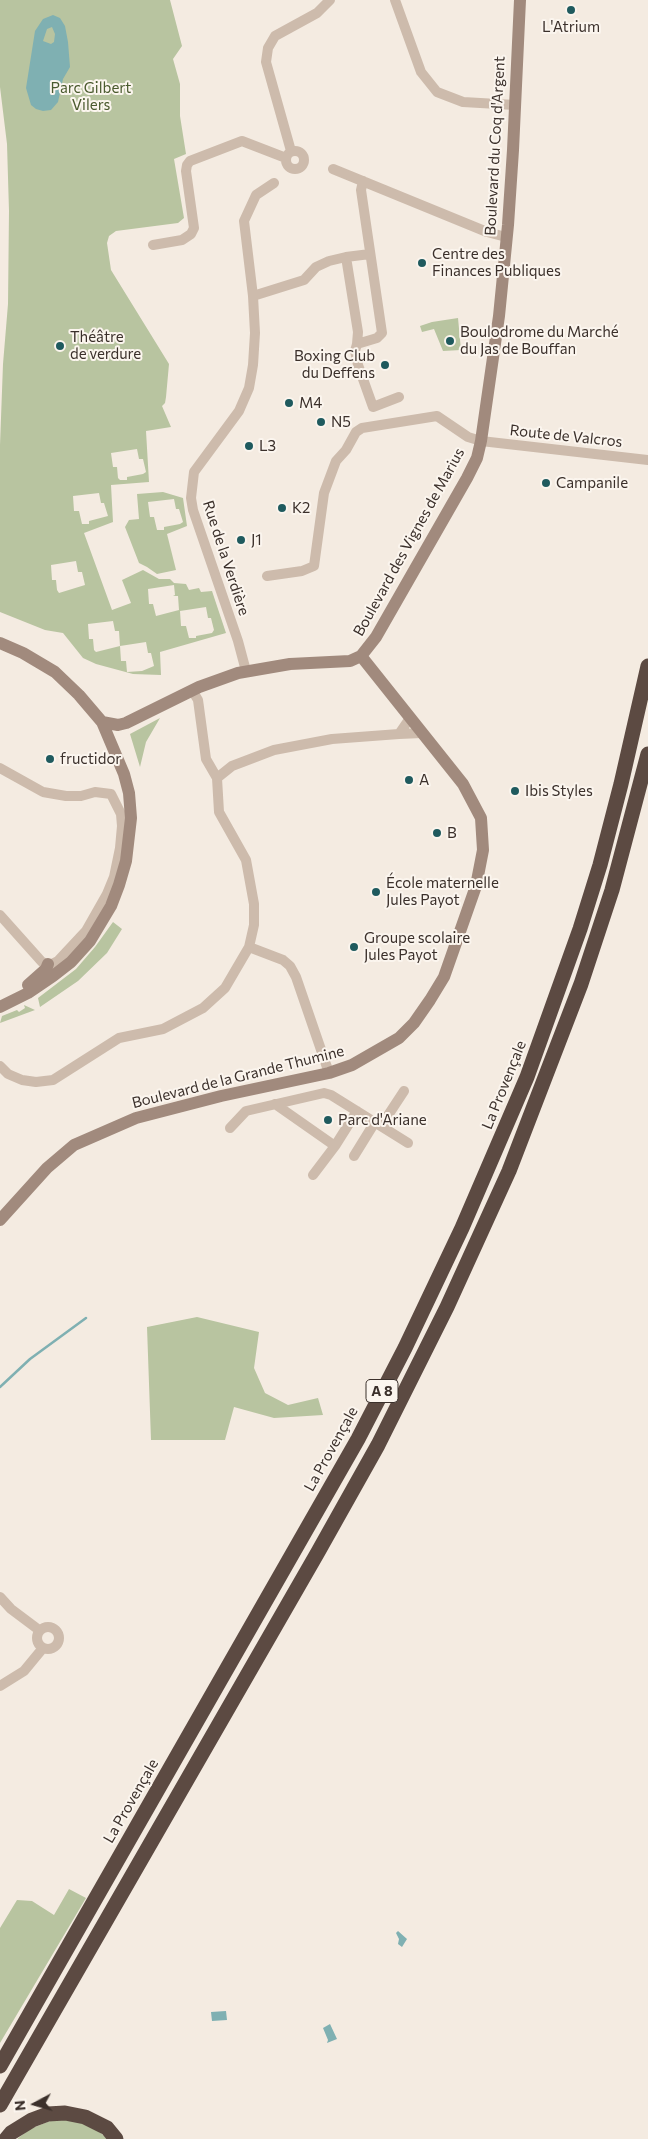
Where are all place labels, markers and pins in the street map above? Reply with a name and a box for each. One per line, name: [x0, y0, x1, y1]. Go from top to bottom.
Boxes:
marker: L'Atrium: [565, 4, 577, 16]
place label: L'Atrium: [542, 18, 600, 36]
place label: Centre des Finances Publiques: [432, 245, 561, 280]
marker: Centre des Finances Publiques: [416, 257, 428, 269]
place label: Boulodrome du Marché du Jas de Bouffan: [460, 323, 619, 358]
place label: Théâtre de verdure: [70, 328, 141, 363]
marker: Boulodrome du Marché du Jas de Bouffan: [444, 335, 456, 347]
marker: Théâtre de verdure: [54, 340, 66, 352]
place label: Boxing Club du Deffens: [294, 347, 375, 382]
marker: Boxing Club du Deffens: [379, 359, 391, 371]
place label: M4: [299, 394, 322, 412]
marker: M4: [283, 397, 295, 409]
place label: N5: [331, 413, 351, 431]
marker: N5: [315, 416, 327, 428]
place label: L3: [259, 437, 276, 455]
marker: L3: [243, 440, 255, 452]
place label: Campanile: [556, 474, 628, 492]
marker: Campanile: [540, 477, 552, 489]
place label: K2: [292, 499, 310, 517]
marker: K2: [276, 502, 288, 514]
place label: J1: [251, 531, 262, 549]
marker: J1: [235, 534, 247, 546]
place label: fructidor: [60, 750, 121, 768]
marker: fructidor: [44, 753, 56, 765]
place label: A: [419, 771, 429, 789]
marker: A: [403, 774, 415, 786]
place label: Ibis Styles: [525, 782, 593, 800]
marker: Ibis Styles: [509, 785, 521, 797]
place label: B: [447, 824, 457, 842]
marker: B: [431, 827, 443, 839]
place label: École maternelle Jules Payot: [386, 874, 499, 909]
marker: École maternelle Jules Payot: [370, 886, 382, 898]
place label: Groupe scolaire Jules Payot: [364, 929, 470, 964]
marker: Groupe scolaire Jules Payot: [348, 941, 360, 953]
place label: Parc d'Ariane: [338, 1111, 427, 1129]
marker: Parc d'Ariane: [322, 1114, 334, 1126]

